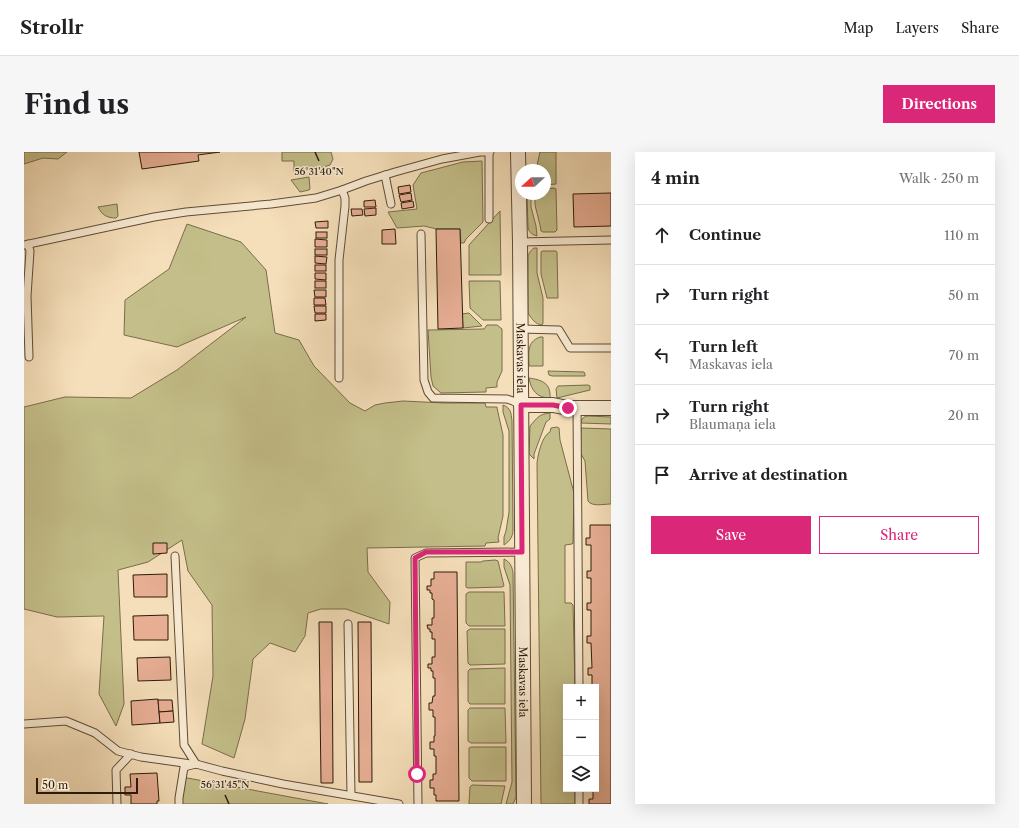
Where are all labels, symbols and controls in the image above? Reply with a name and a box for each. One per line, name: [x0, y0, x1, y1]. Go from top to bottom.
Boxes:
text: Strollr: [20, 16, 84, 39]
text: Map: [843, 19, 873, 37]
text: Layers: [895, 19, 939, 37]
text: Share: [961, 19, 999, 37]
button: Directions: [883, 85, 995, 123]
text: Find us: [24, 87, 129, 121]
north arrow: [515, 164, 551, 200]
text: 56°31'40"N: [294, 165, 344, 178]
text: 4 min: [651, 168, 700, 188]
text: Walk · 250 m: [899, 170, 979, 186]
icon: ahead: [651, 224, 673, 246]
text: Continue: [689, 225, 761, 244]
text: 110 m: [944, 227, 979, 243]
icon: right: [651, 284, 673, 306]
text: Turn right: [689, 285, 769, 304]
text: 50 m: [948, 287, 979, 303]
street label: Maskavas iela: [514, 322, 528, 394]
text: Turn left: [689, 337, 758, 356]
icon: left: [651, 344, 673, 366]
text: 70 m: [949, 347, 979, 363]
text: Maskavas iela: [689, 356, 773, 372]
text: Turn right: [689, 397, 769, 416]
route end: [559, 399, 577, 417]
icon: right: [651, 404, 673, 426]
text: 20 m: [948, 407, 979, 423]
text: Blaumaņa iela: [689, 416, 776, 432]
icon: arrive: [651, 464, 673, 486]
text: Arrive at destination: [689, 465, 848, 484]
button: Save: [651, 516, 811, 554]
button: Share: [819, 516, 979, 554]
street label: Maskavas iela: [516, 646, 530, 718]
map controls: [563, 684, 599, 792]
button: +: [563, 684, 599, 720]
button: −: [563, 720, 599, 756]
button: layers: [563, 756, 599, 792]
route start: [408, 765, 426, 783]
scale bar: [36, 776, 138, 795]
text: 50 m: [42, 778, 68, 792]
text: 56°31'45"N: [201, 778, 249, 791]

